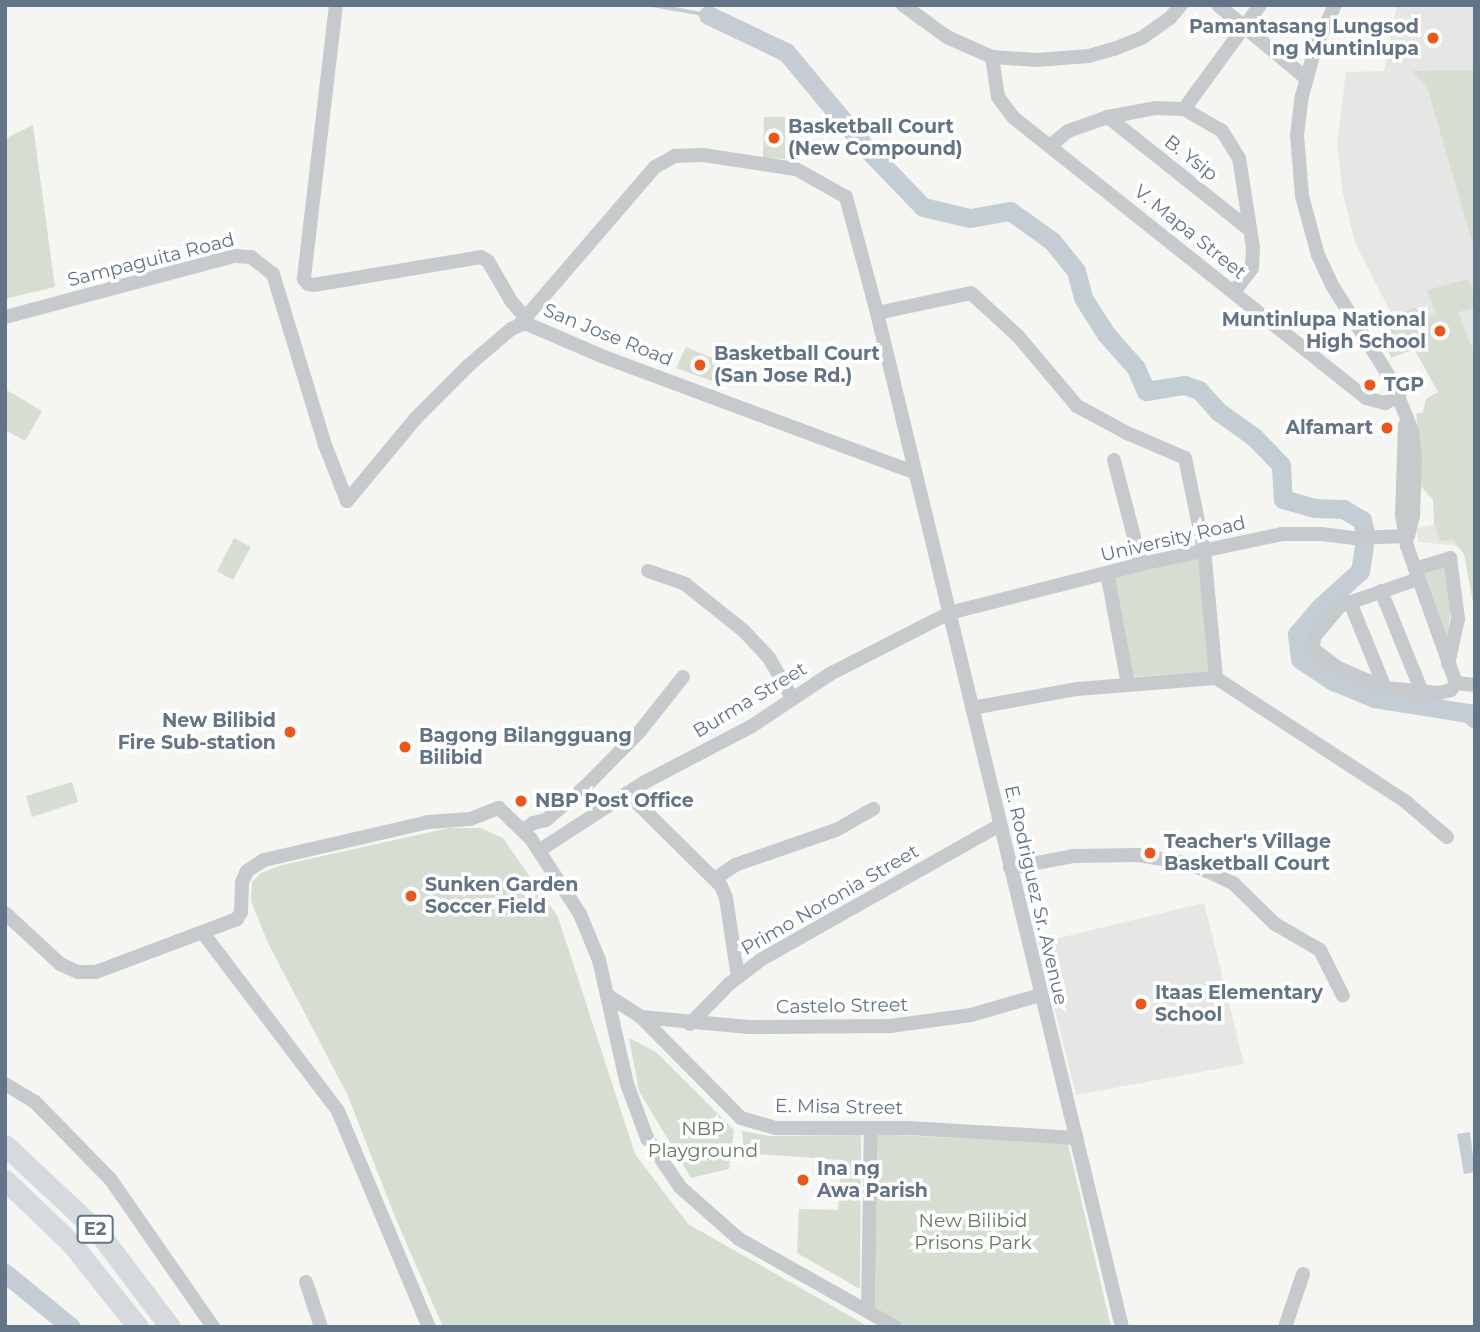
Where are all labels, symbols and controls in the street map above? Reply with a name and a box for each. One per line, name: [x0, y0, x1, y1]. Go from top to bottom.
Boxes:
place label: Pamantasang Lungsod ng Muntinlupa: [1189, 16, 1419, 60]
marker: Pamantasang Lungsod ng Muntinlupa: [1425, 30, 1441, 46]
place label: Basketball Court (New Compound): [788, 116, 963, 160]
marker: Basketball Court (New Compound): [766, 130, 782, 146]
street label: B. Ysip: [1160, 130, 1222, 186]
street label: V. Mapa Street: [1129, 180, 1251, 284]
street label: Sampaguita Road: [65, 228, 237, 292]
street label: San Jose Road: [540, 299, 676, 371]
place label: Muntinlupa National High School: [1222, 309, 1426, 353]
marker: Muntinlupa National High School: [1432, 323, 1448, 339]
place label: Basketball Court (San Jose Rd.): [714, 343, 880, 387]
marker: Basketball Court (San Jose Rd.): [692, 357, 708, 373]
place label: TGP: [1384, 374, 1424, 396]
marker: TGP: [1362, 377, 1378, 393]
place label: Alfamart: [1285, 417, 1373, 439]
marker: Alfamart: [1379, 420, 1395, 436]
street label: University Road: [1098, 511, 1248, 567]
street label: Burma Street: [689, 657, 811, 743]
place label: New Bilibid Fire Sub-station: [118, 710, 276, 754]
marker: New Bilibid Fire Sub-station: [282, 724, 298, 740]
place label: Bagong Bilangguang Bilibid: [419, 725, 632, 769]
marker: Bagong Bilangguang Bilibid: [397, 739, 413, 755]
street label: E. Rodriguez Sr. Avenue: [1000, 783, 1072, 1007]
place label: NBP Post Office: [535, 790, 694, 812]
marker: NBP Post Office: [513, 793, 529, 809]
place label: Teacher's Village Basketball Court: [1164, 831, 1331, 875]
street label: Primo Noronia Street: [737, 840, 923, 960]
marker: Teacher's Village Basketball Court: [1142, 845, 1158, 861]
place label: Sunken Garden Soccer Field: [425, 874, 578, 918]
marker: Sunken Garden Soccer Field: [403, 888, 419, 904]
place label: Itaas Elementary School: [1155, 982, 1323, 1026]
street label: Castelo Street: [776, 993, 908, 1019]
marker: Itaas Elementary School: [1133, 996, 1149, 1012]
street label: E. Misa Street: [775, 1094, 903, 1120]
park label: NBP Playground: [648, 1118, 758, 1162]
place label: Ina ng Awa Parish: [817, 1158, 928, 1202]
marker: Ina ng Awa Parish: [795, 1172, 811, 1188]
park label: New Bilibid Prisons Park: [914, 1210, 1032, 1254]
road number: E2: [76, 1214, 114, 1244]

